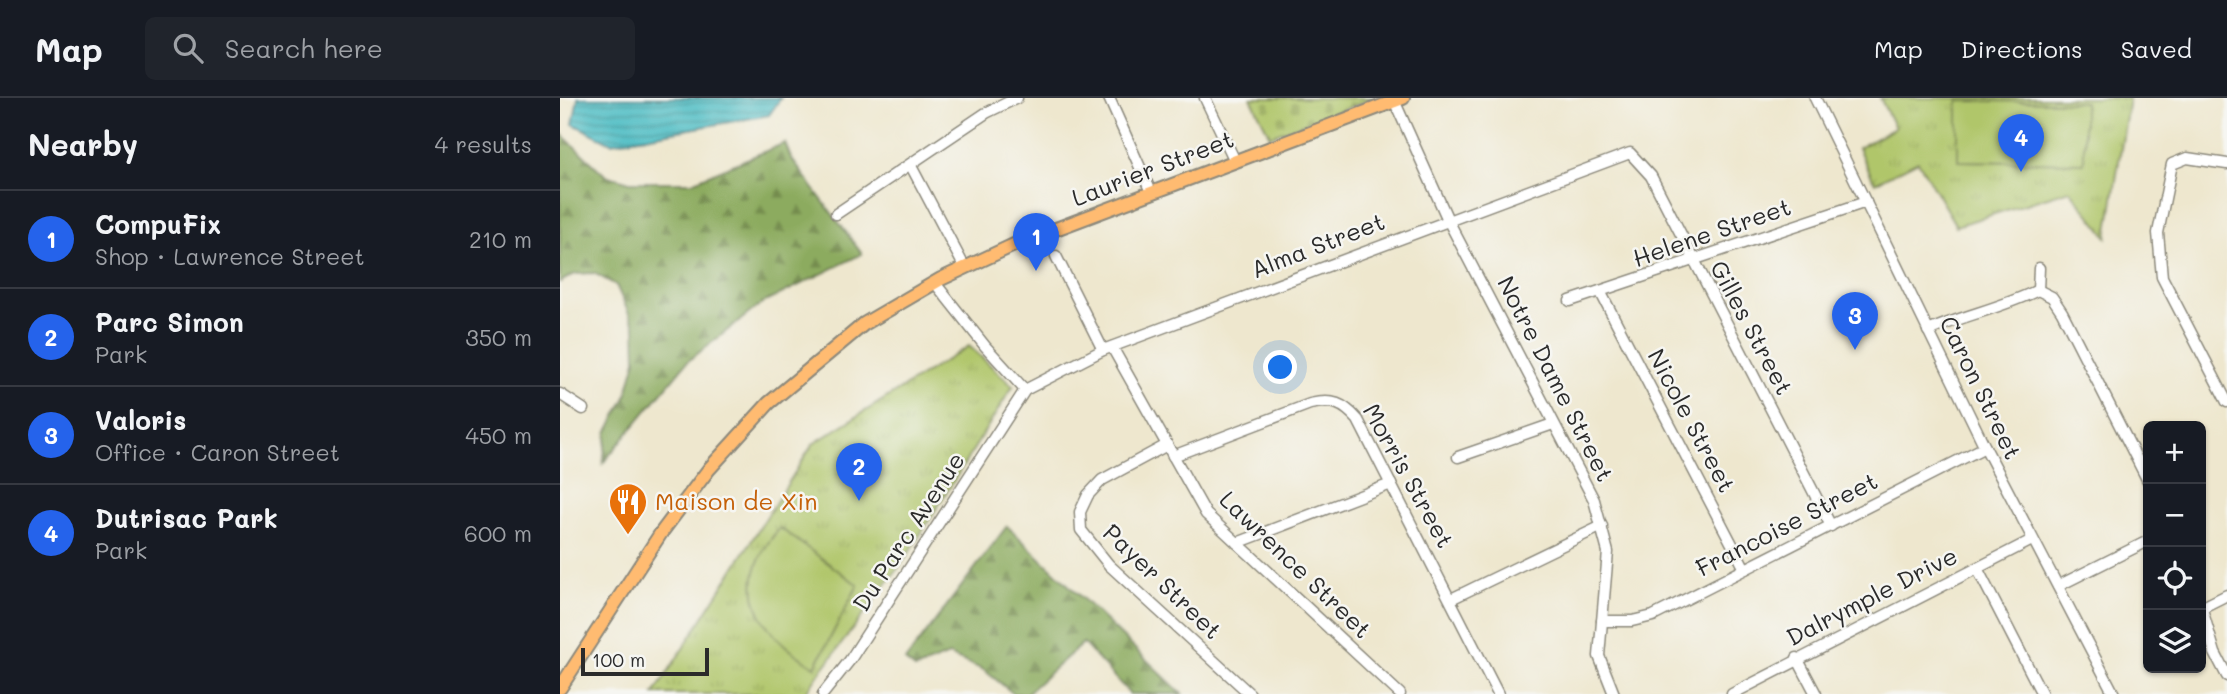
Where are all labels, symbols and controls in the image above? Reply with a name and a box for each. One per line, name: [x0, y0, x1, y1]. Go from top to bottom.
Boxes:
search box: [145, 17, 635, 80]
text: Map: [35, 27, 103, 70]
icon: search: [169, 29, 207, 67]
text: Search here: [225, 31, 383, 65]
text: Map: [1874, 33, 1923, 64]
text: Directions: [1961, 33, 2083, 64]
text: Saved: [2121, 33, 2192, 64]
pin: 4: [1998, 114, 2044, 172]
street label: Laurier Street: [1067, 122, 1238, 213]
text: Nearby: [28, 124, 138, 164]
text: 4 results: [435, 129, 532, 159]
street label: Helene Street: [1628, 190, 1795, 273]
street label: Alma Street: [1246, 205, 1389, 284]
text: CompuFix: [95, 207, 221, 241]
pin: 1: [1013, 213, 1059, 271]
text: 1: [46, 224, 56, 254]
text: 210 m: [469, 224, 532, 254]
text: Shop · Lawrence Street: [95, 241, 365, 271]
street label: Gilles Street: [1704, 255, 1801, 400]
street label: Notre Dame Street: [1491, 270, 1622, 486]
pin: 3: [1832, 292, 1878, 350]
text: Parc Simon: [95, 305, 244, 339]
street label: Caron Street: [1933, 311, 2029, 464]
text: 2: [45, 322, 57, 352]
text: 350 m: [465, 322, 532, 352]
text: Park: [95, 339, 147, 369]
street label: Nicole Street: [1641, 343, 1743, 497]
your location: [1263, 350, 1297, 384]
street label: Morris Street: [1357, 398, 1462, 553]
text: Valoris: [95, 403, 186, 437]
text: 3: [44, 420, 58, 450]
text: 450 m: [465, 420, 532, 450]
map controls: [2143, 421, 2206, 673]
button: +: [2143, 421, 2206, 484]
text: Office · Caron Street: [95, 437, 340, 467]
pin: 2: [836, 443, 882, 501]
street label: Du Parc Avenue: [845, 446, 971, 617]
street label: Francoise Street: [1690, 464, 1882, 583]
restaurant icon: Maison de Xin: [607, 481, 649, 536]
street label: Lawrence Street: [1214, 483, 1379, 644]
button: −: [2143, 484, 2206, 547]
place label: Maison de Xin: [655, 485, 818, 516]
text: Dutrisac Park: [95, 501, 278, 535]
street label: Payer Street: [1097, 517, 1229, 645]
text: 4: [44, 518, 58, 548]
text: 600 m: [464, 518, 532, 548]
text: Park: [95, 535, 147, 565]
street label: Dalrymple Drive: [1781, 539, 1962, 652]
button: locate: [2143, 547, 2206, 610]
button: layers: [2143, 610, 2206, 673]
scale bar: [581, 645, 709, 677]
text: 100 m: [592, 647, 645, 672]

